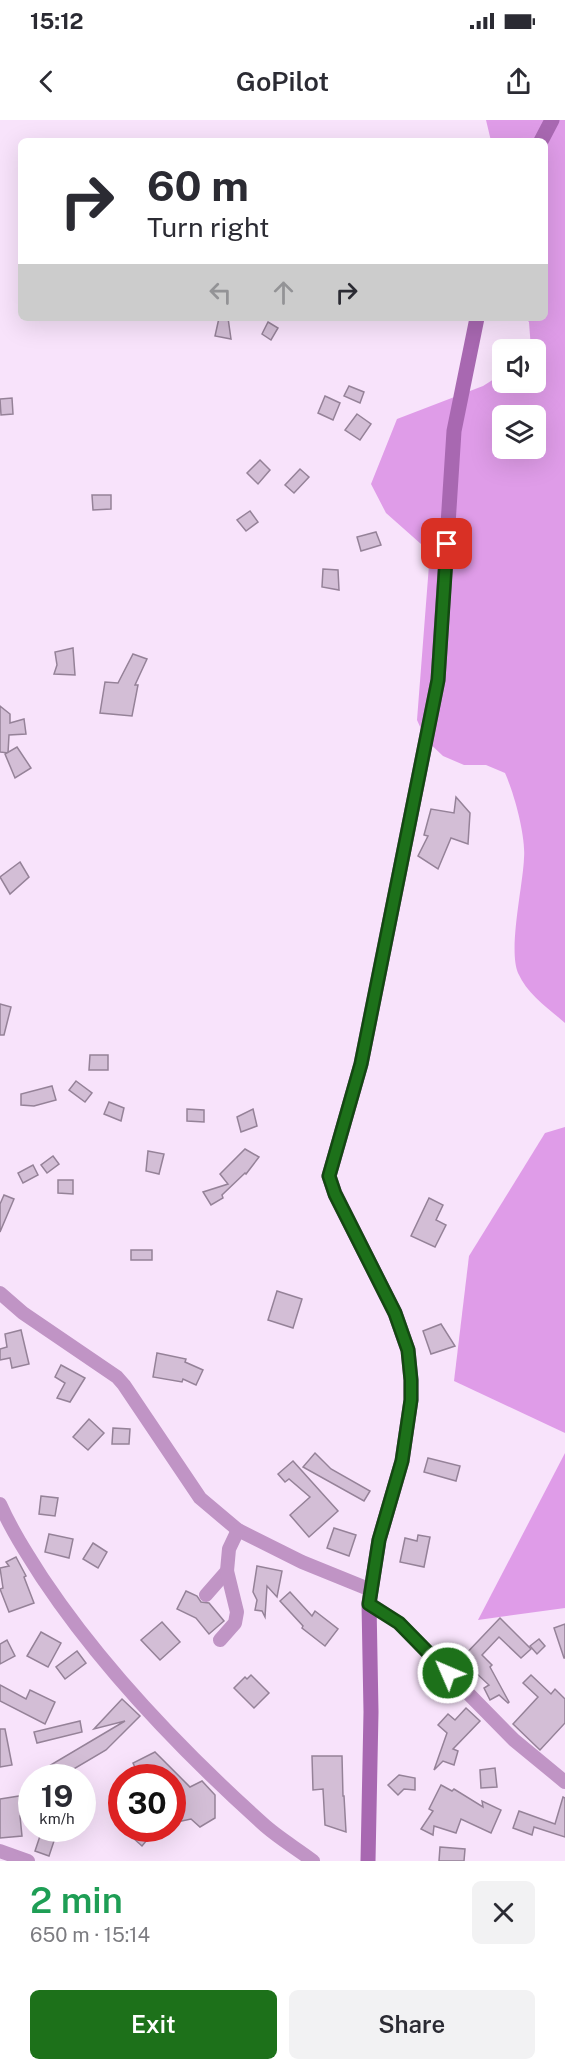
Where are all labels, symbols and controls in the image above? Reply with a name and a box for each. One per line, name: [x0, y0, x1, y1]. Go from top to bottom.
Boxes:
text: 15:12: [30, 8, 84, 34]
icon: back: [30, 65, 63, 98]
text: GoPilot: [236, 65, 329, 97]
icon: share: [502, 65, 535, 98]
text: 60 m: [147, 161, 249, 210]
icon: right: [48, 162, 126, 240]
text: Turn right: [147, 211, 270, 243]
icon: left: [204, 276, 237, 309]
icon: ahead: [267, 276, 300, 309]
icon: right: [330, 276, 363, 309]
map controls: [492, 339, 546, 459]
button: sound: [492, 339, 546, 393]
button: layers: [492, 405, 546, 459]
pin: [421, 518, 472, 569]
icon: arrive: [430, 527, 463, 560]
position arrow: [416, 1641, 480, 1705]
speed limit sign: 30: [108, 1764, 186, 1842]
text: 19: [41, 1778, 73, 1814]
text: km/h: [39, 1810, 75, 1827]
text: 2 min: [30, 1879, 123, 1921]
button: close: [472, 1881, 535, 1944]
text: 650 m · 15:14: [30, 1923, 150, 1947]
button: Exit: [30, 1990, 277, 2059]
button: Share: [289, 1990, 535, 2059]

